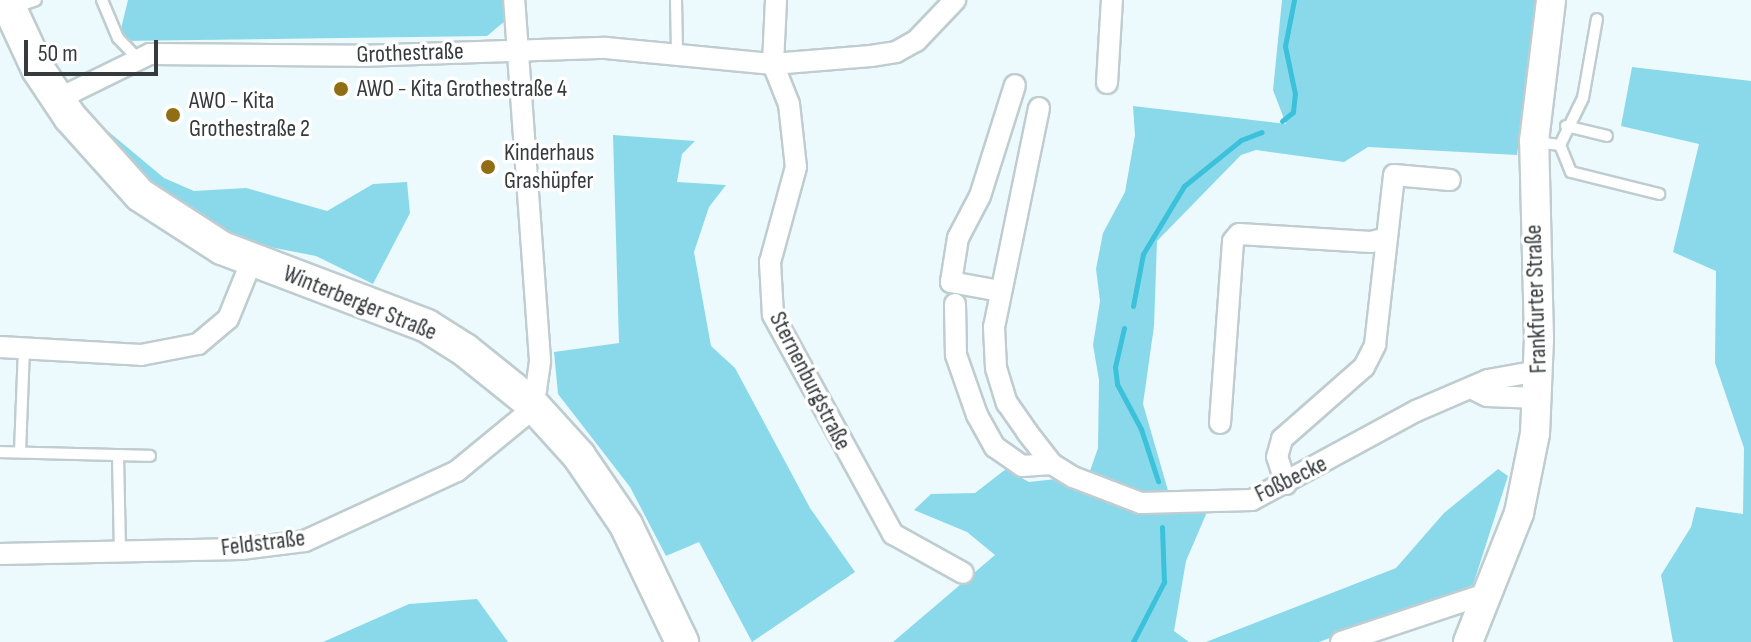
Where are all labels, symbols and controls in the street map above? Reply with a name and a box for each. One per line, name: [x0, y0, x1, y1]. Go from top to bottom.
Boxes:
scale bar: [28, 24, 162, 74]
street label: Grothestraße: [356, 37, 464, 69]
text: 50 m: [38, 39, 78, 68]
place label: AWO - Kita Grothestraße 4: [357, 75, 567, 103]
marker: AWO - Kita Grothestraße 4: [332, 80, 350, 98]
place label: AWO - Kita Grothestraße 2: [189, 87, 310, 143]
marker: AWO - Kita Grothestraße 2: [164, 106, 182, 124]
place label: Kinderhaus Grashüpfer: [504, 139, 594, 195]
marker: Kinderhaus Grashüpfer: [479, 158, 497, 176]
street label: Frankfurter Straße: [1519, 224, 1553, 374]
street label: Winterberger Straße: [279, 259, 441, 347]
street label: Sternenburgstraße: [763, 307, 857, 455]
street label: Foßbecke: [1250, 449, 1332, 509]
street label: Feldstraße: [219, 524, 307, 562]

